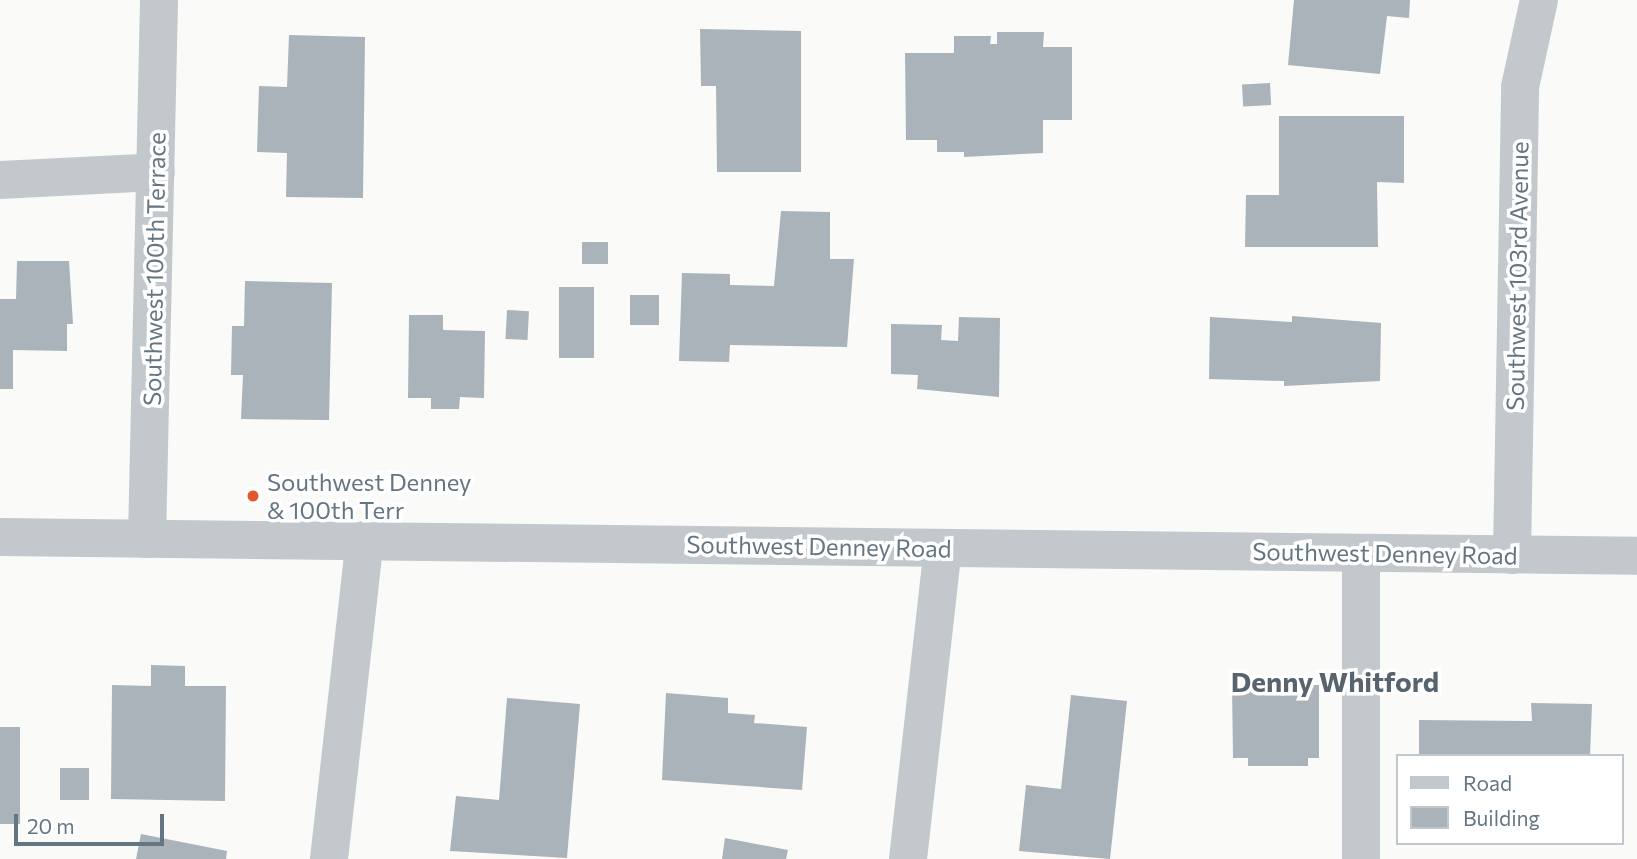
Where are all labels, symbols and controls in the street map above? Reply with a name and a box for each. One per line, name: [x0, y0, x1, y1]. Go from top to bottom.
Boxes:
street label: Southwest 100th Terrace: [137, 132, 171, 406]
street label: Southwest 103rd Avenue: [1500, 141, 1534, 411]
place label: Southwest Denney & 100th Terr: [267, 468, 471, 524]
marker: Southwest Denney & 100th Terr: [245, 488, 261, 504]
street label: Southwest Denney Road: [686, 529, 952, 563]
street label: Southwest Denney Road: [1252, 536, 1518, 570]
district label: Denny Whitford: [1231, 664, 1439, 698]
legend: [1396, 754, 1623, 845]
text: Road: [1463, 770, 1512, 795]
scale bar: [18, 800, 168, 844]
text: Building: [1463, 805, 1540, 830]
text: 20 m: [27, 813, 75, 838]

